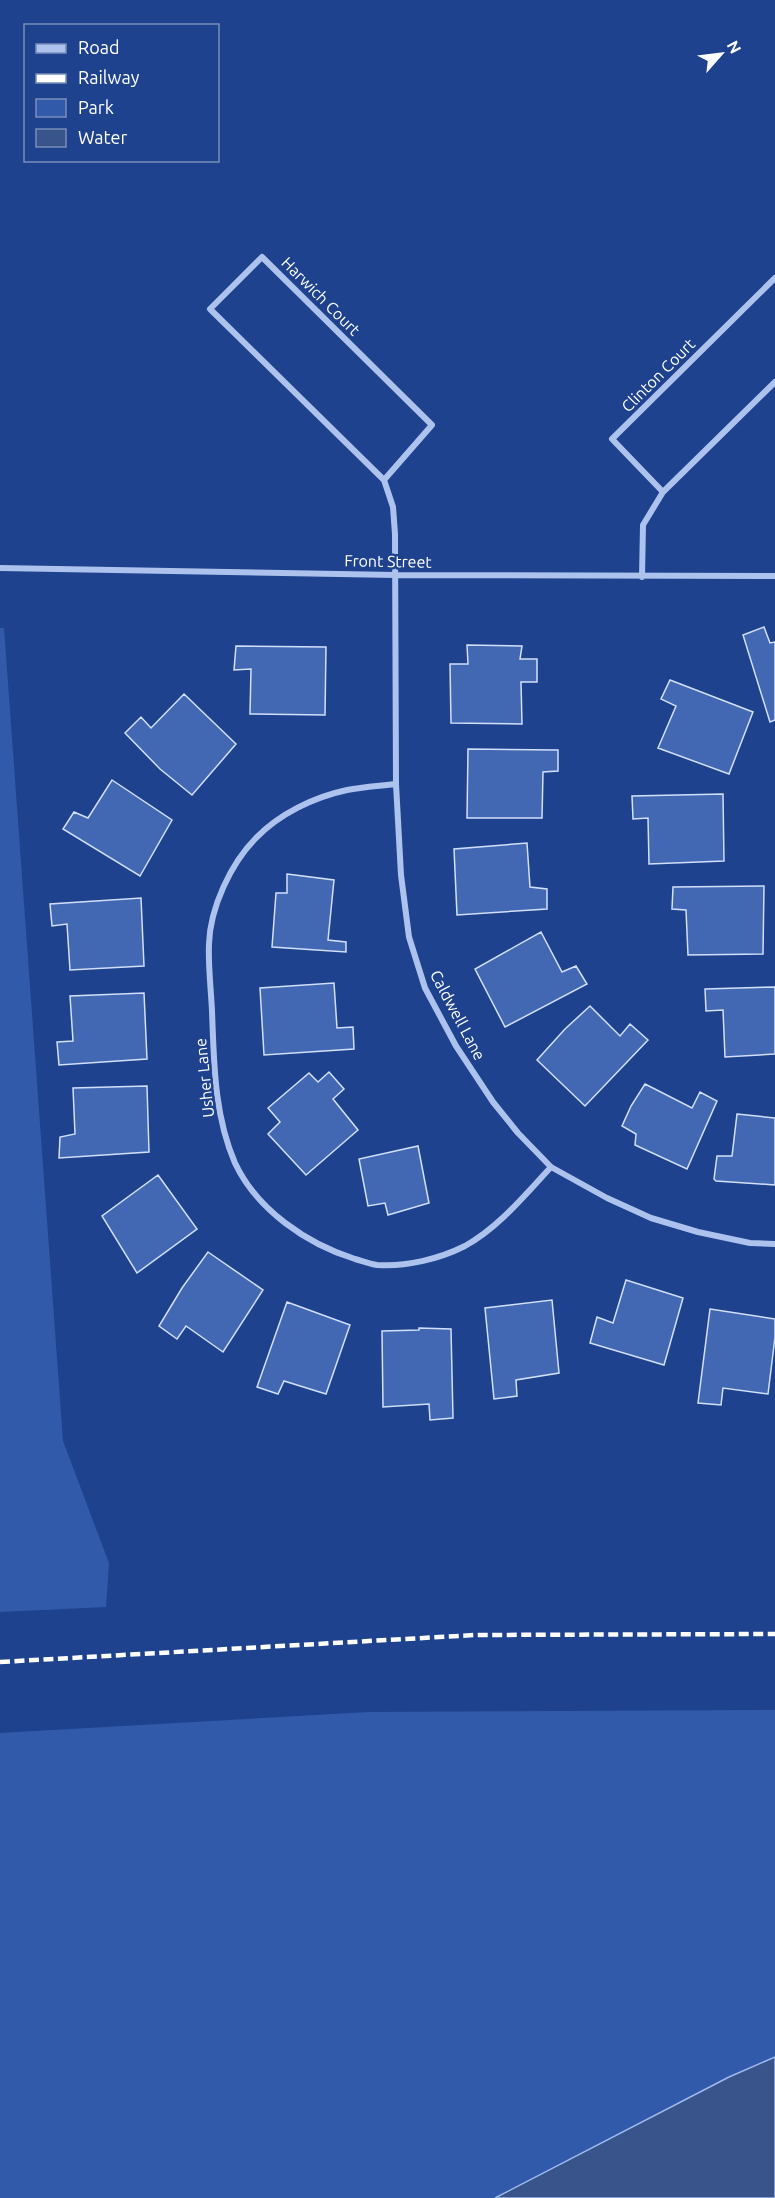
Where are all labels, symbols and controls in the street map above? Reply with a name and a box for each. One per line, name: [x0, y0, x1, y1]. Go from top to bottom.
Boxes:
legend: [24, 24, 219, 162]
north arrow: [691, 24, 751, 84]
text: Road: [78, 37, 120, 57]
text: N: [723, 37, 745, 56]
text: Railway: [78, 67, 140, 87]
text: Park: [78, 97, 114, 117]
text: Water: [78, 127, 128, 147]
street label: Harwich Court: [278, 253, 364, 339]
street label: Clinton Court: [618, 334, 699, 415]
street label: Front Street: [344, 551, 433, 571]
street label: Caldwell Lane: [427, 967, 489, 1063]
street label: Usher Lane: [191, 1037, 217, 1119]

